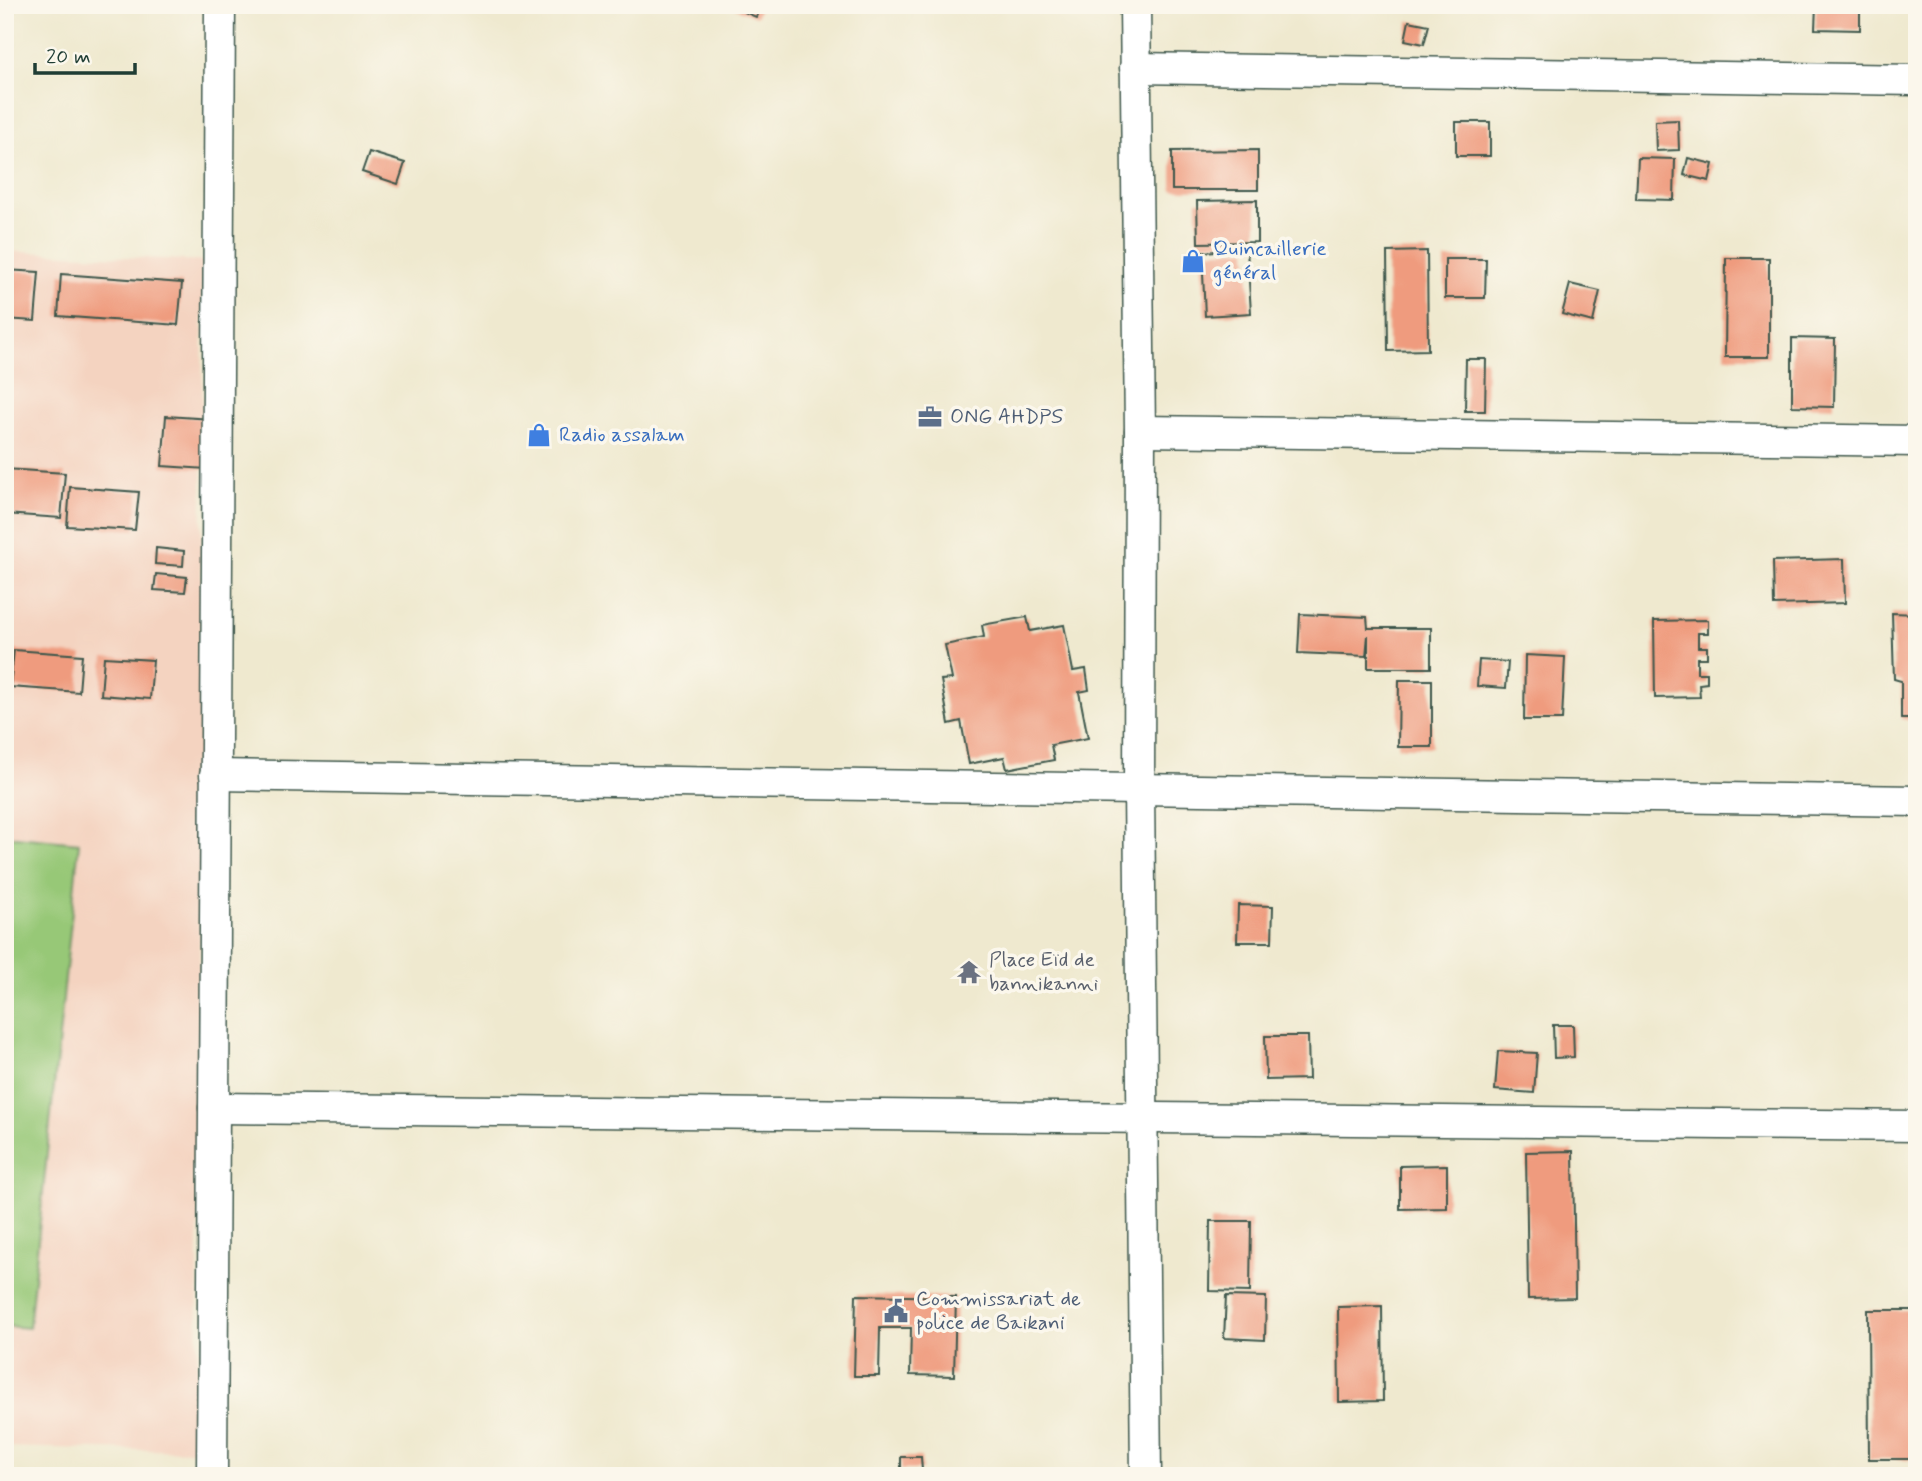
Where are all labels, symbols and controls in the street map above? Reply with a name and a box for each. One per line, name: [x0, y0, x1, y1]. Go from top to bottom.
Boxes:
scale bar: [35, 32, 135, 76]
text: 20 m: [46, 43, 91, 71]
place label: Quincaillerie général: [1213, 235, 1327, 287]
shop icon: Quincaillerie général: [1179, 247, 1207, 275]
office icon: ONG AHDPS: [916, 403, 944, 431]
place label: ONG AHDPS: [950, 403, 1063, 431]
shop icon: Radio assalam: [525, 421, 553, 449]
place label: Radio assalam: [559, 421, 685, 449]
place label: Place Eïd de bannikanni: [989, 946, 1098, 998]
temple icon: Place Eïd de bannikanni: [955, 958, 983, 986]
place label: Commissariat de police de Baikani: [916, 1285, 1081, 1337]
public building icon: Commissariat de police de Baikani: [882, 1297, 910, 1325]

